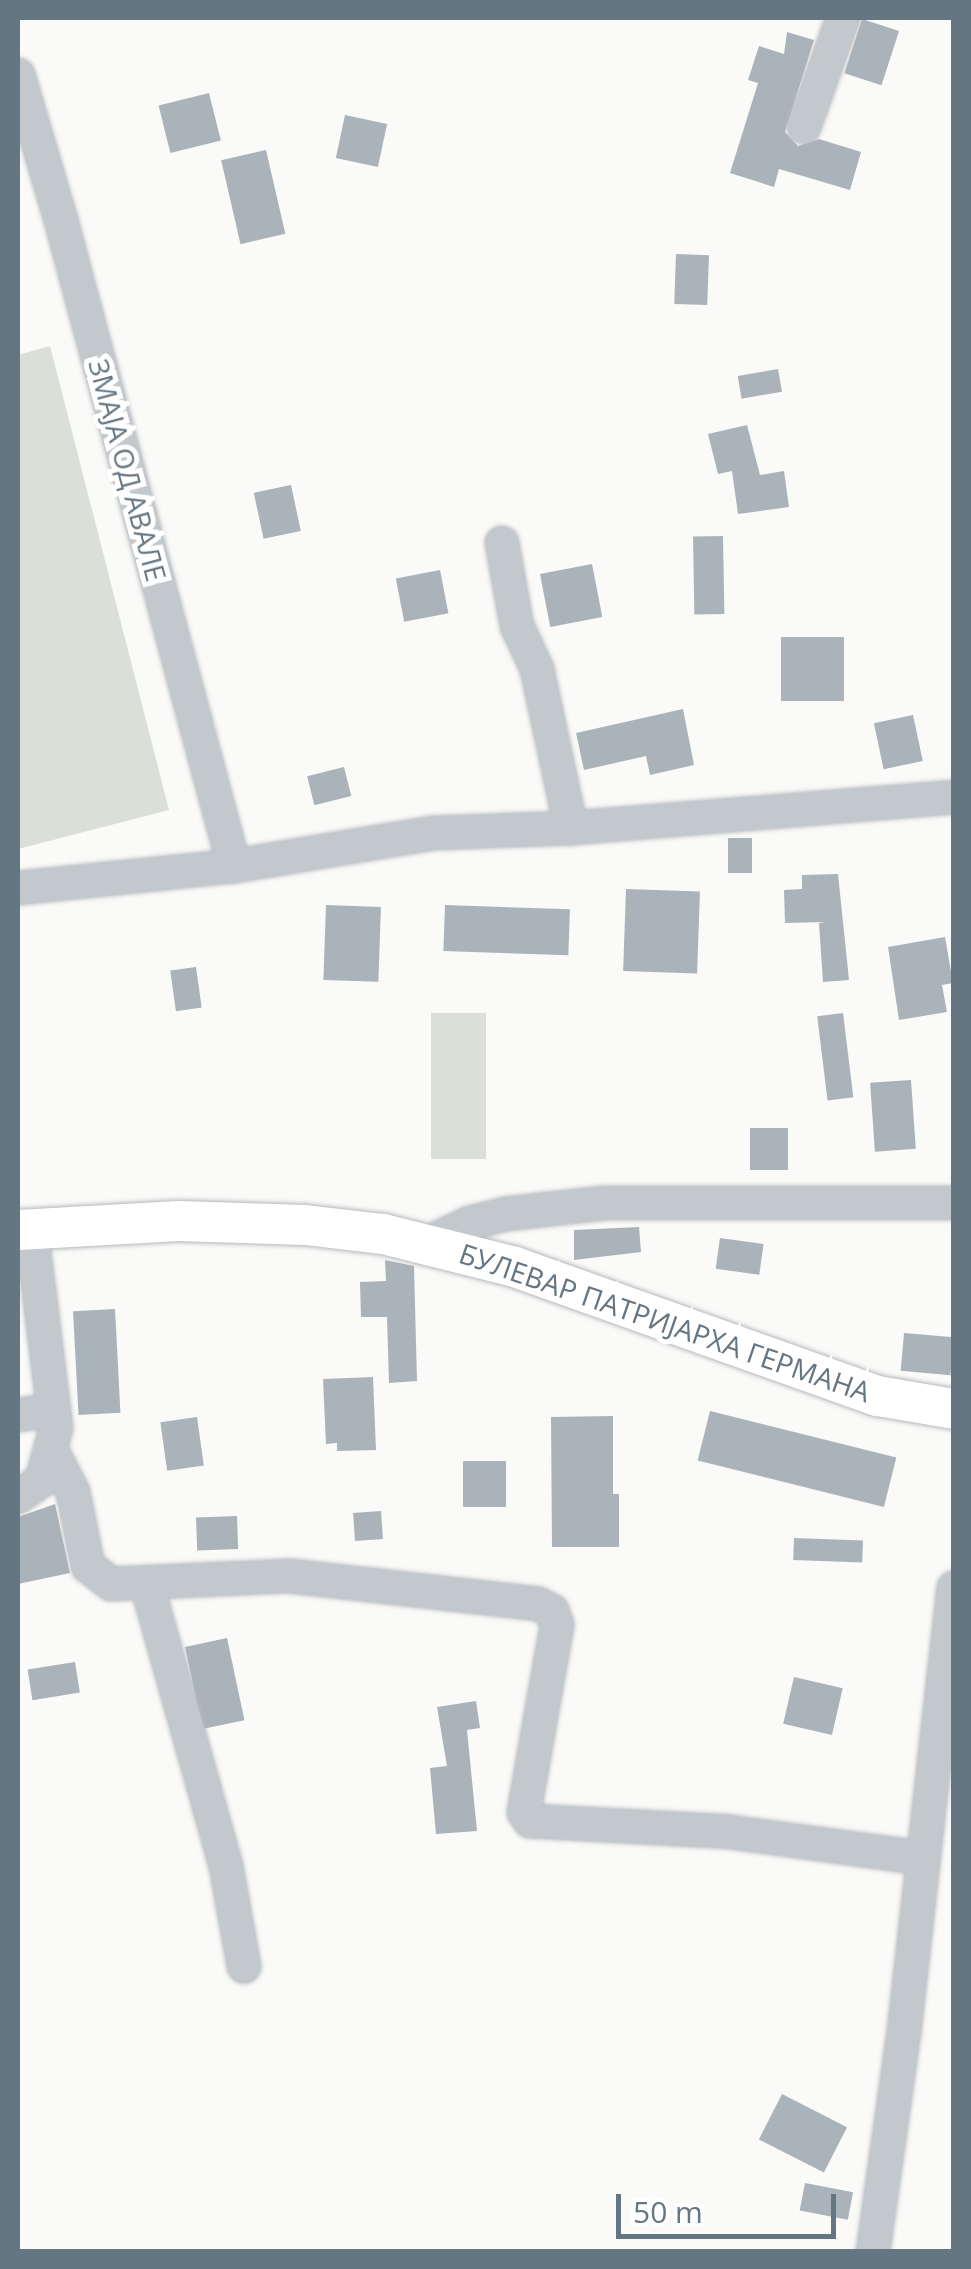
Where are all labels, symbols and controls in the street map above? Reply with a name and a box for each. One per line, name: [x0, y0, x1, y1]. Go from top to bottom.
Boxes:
street label: ЗМАЈА ОД АВАЛЕ: [82, 355, 174, 585]
street label: БУЛЕВАР ПАТРИЈАРХА ГЕРМАНА: [455, 1236, 875, 1408]
scale bar: [621, 2174, 841, 2236]
text: 50 m: [633, 2191, 703, 2232]

